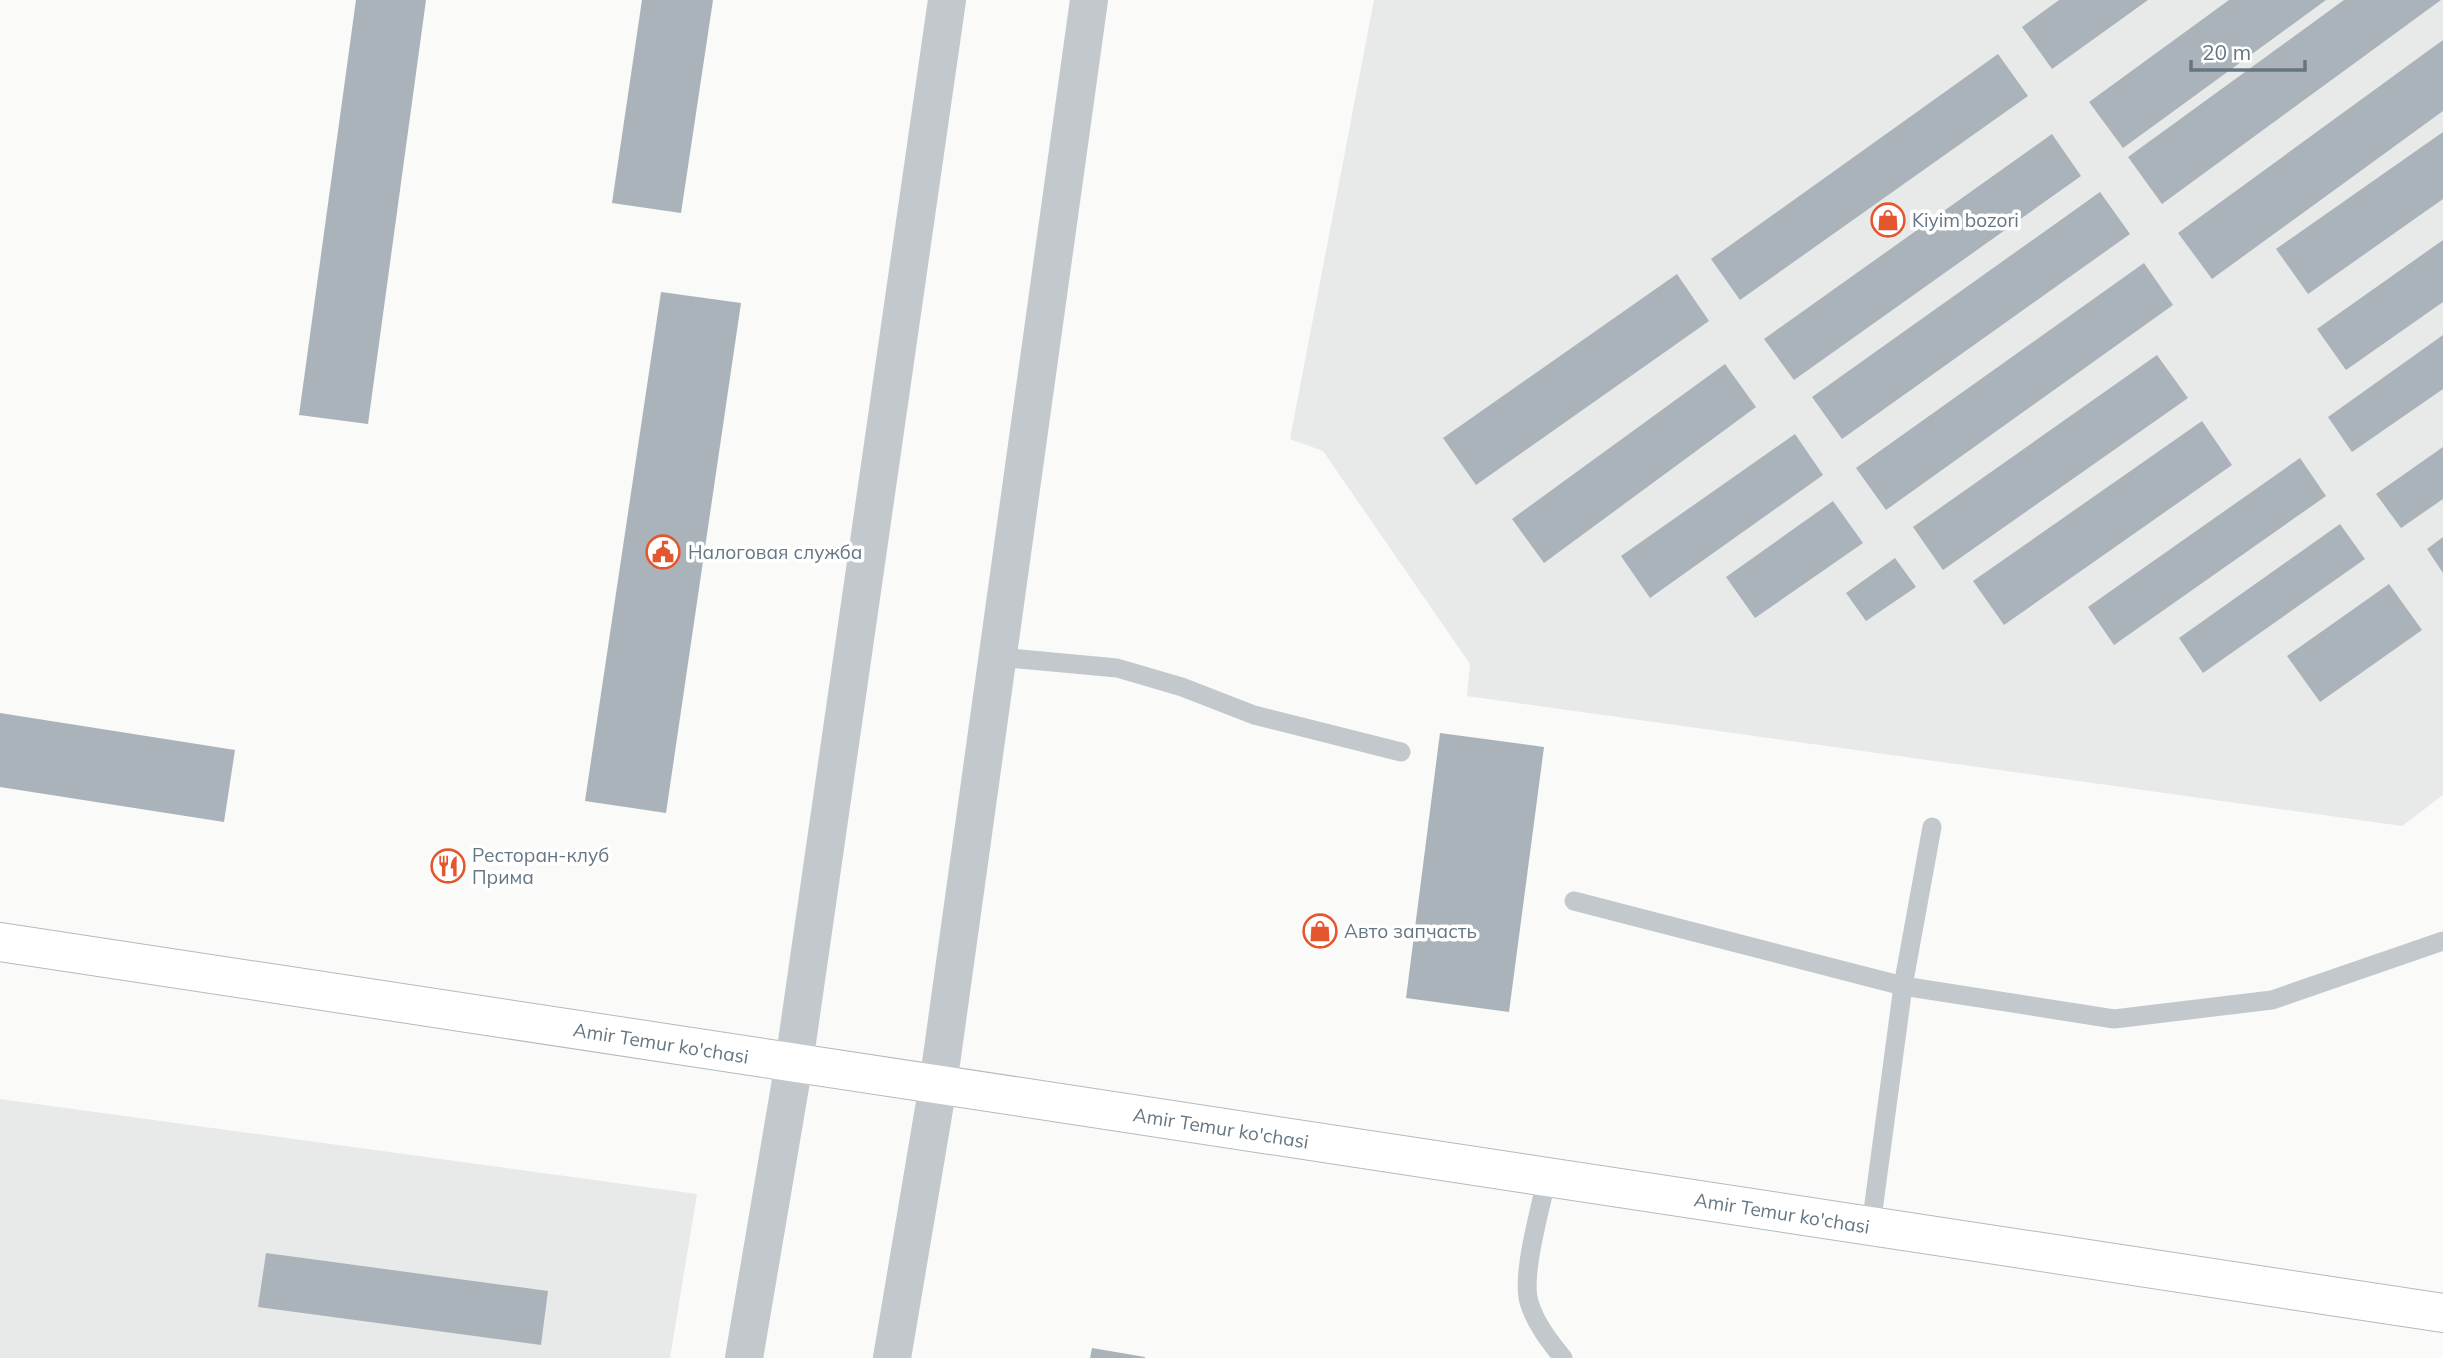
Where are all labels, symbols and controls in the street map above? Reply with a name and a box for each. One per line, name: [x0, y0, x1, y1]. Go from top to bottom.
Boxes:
scale bar: [2191, 28, 2305, 72]
text: 20 m: [2202, 39, 2251, 65]
shop icon: Kiyim bozori: [1869, 201, 1907, 239]
place label: Kiyim bozori: [1912, 208, 2019, 232]
public building icon: Налоговая служба: [644, 533, 682, 571]
place label: Налоговая служба: [688, 540, 862, 564]
place label: Ресторан-клуб Прима: [472, 843, 609, 889]
restaurant icon: Ресторан-клуб Прима: [429, 847, 467, 885]
shop icon: Авто запчасть: [1301, 912, 1339, 950]
place label: Авто запчасть: [1344, 919, 1477, 943]
street label: Amir Temur ko'chasi: [572, 1017, 750, 1069]
street label: Amir Temur ko'chasi: [1132, 1102, 1310, 1154]
street label: Amir Temur ko'chasi: [1693, 1187, 1871, 1239]

